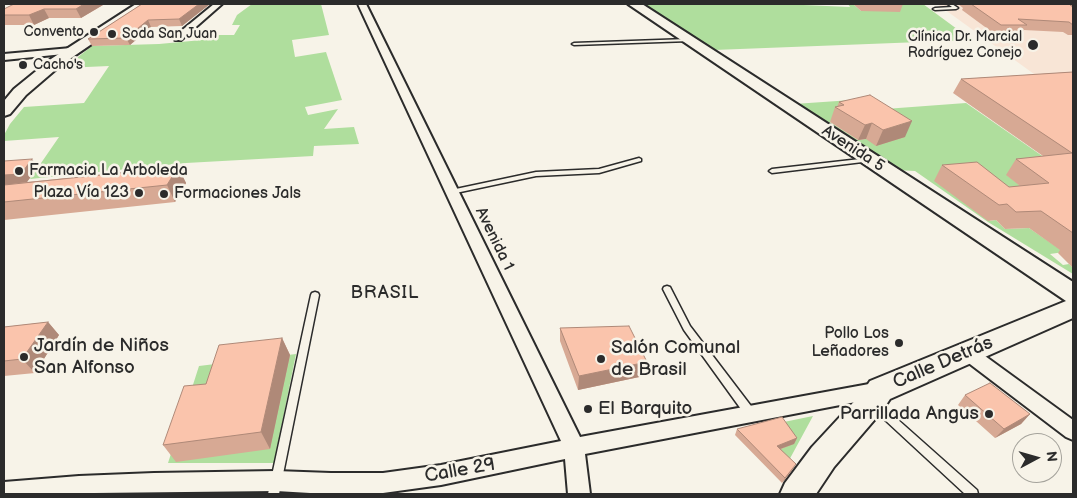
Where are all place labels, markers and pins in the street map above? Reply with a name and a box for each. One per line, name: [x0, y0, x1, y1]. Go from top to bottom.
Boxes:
place label: Convento: [24, 24, 84, 40]
marker: Convento: [88, 26, 100, 38]
place label: Soda San Juan: [122, 26, 217, 42]
marker: Soda San Juan: [106, 28, 118, 40]
place label: Clínica Dr. Marcial Rodríguez Conejo: [908, 29, 1022, 62]
marker: Clínica Dr. Marcial Rodríguez Conejo: [1026, 38, 1040, 52]
place label: Cacho's: [33, 57, 83, 73]
marker: Cacho's: [17, 59, 29, 71]
place label: Farmacia La Arboleda: [29, 161, 188, 181]
marker: Farmacia La Arboleda: [13, 165, 25, 177]
place label: Plaza Vía 123: [33, 183, 129, 203]
place label: Formaciones Jals: [174, 184, 301, 204]
marker: Plaza Vía 123: [133, 187, 145, 199]
marker: Formaciones Jals: [158, 188, 170, 200]
place label: Pollo Los Leñadores: [812, 324, 889, 362]
place label: Jardín de Niños San Alfonso: [34, 335, 169, 379]
place label: Salón Comunal de Brasil: [611, 337, 740, 381]
marker: Pollo Los Leñadores: [893, 337, 905, 349]
marker: Jardín de Niños San Alfonso: [18, 351, 30, 363]
marker: Salón Comunal de Brasil: [595, 353, 607, 365]
place label: El Barquito: [598, 398, 692, 420]
marker: El Barquito: [582, 403, 594, 415]
place label: Parrillada Angus: [840, 403, 979, 425]
marker: Parrillada Angus: [983, 408, 995, 420]

